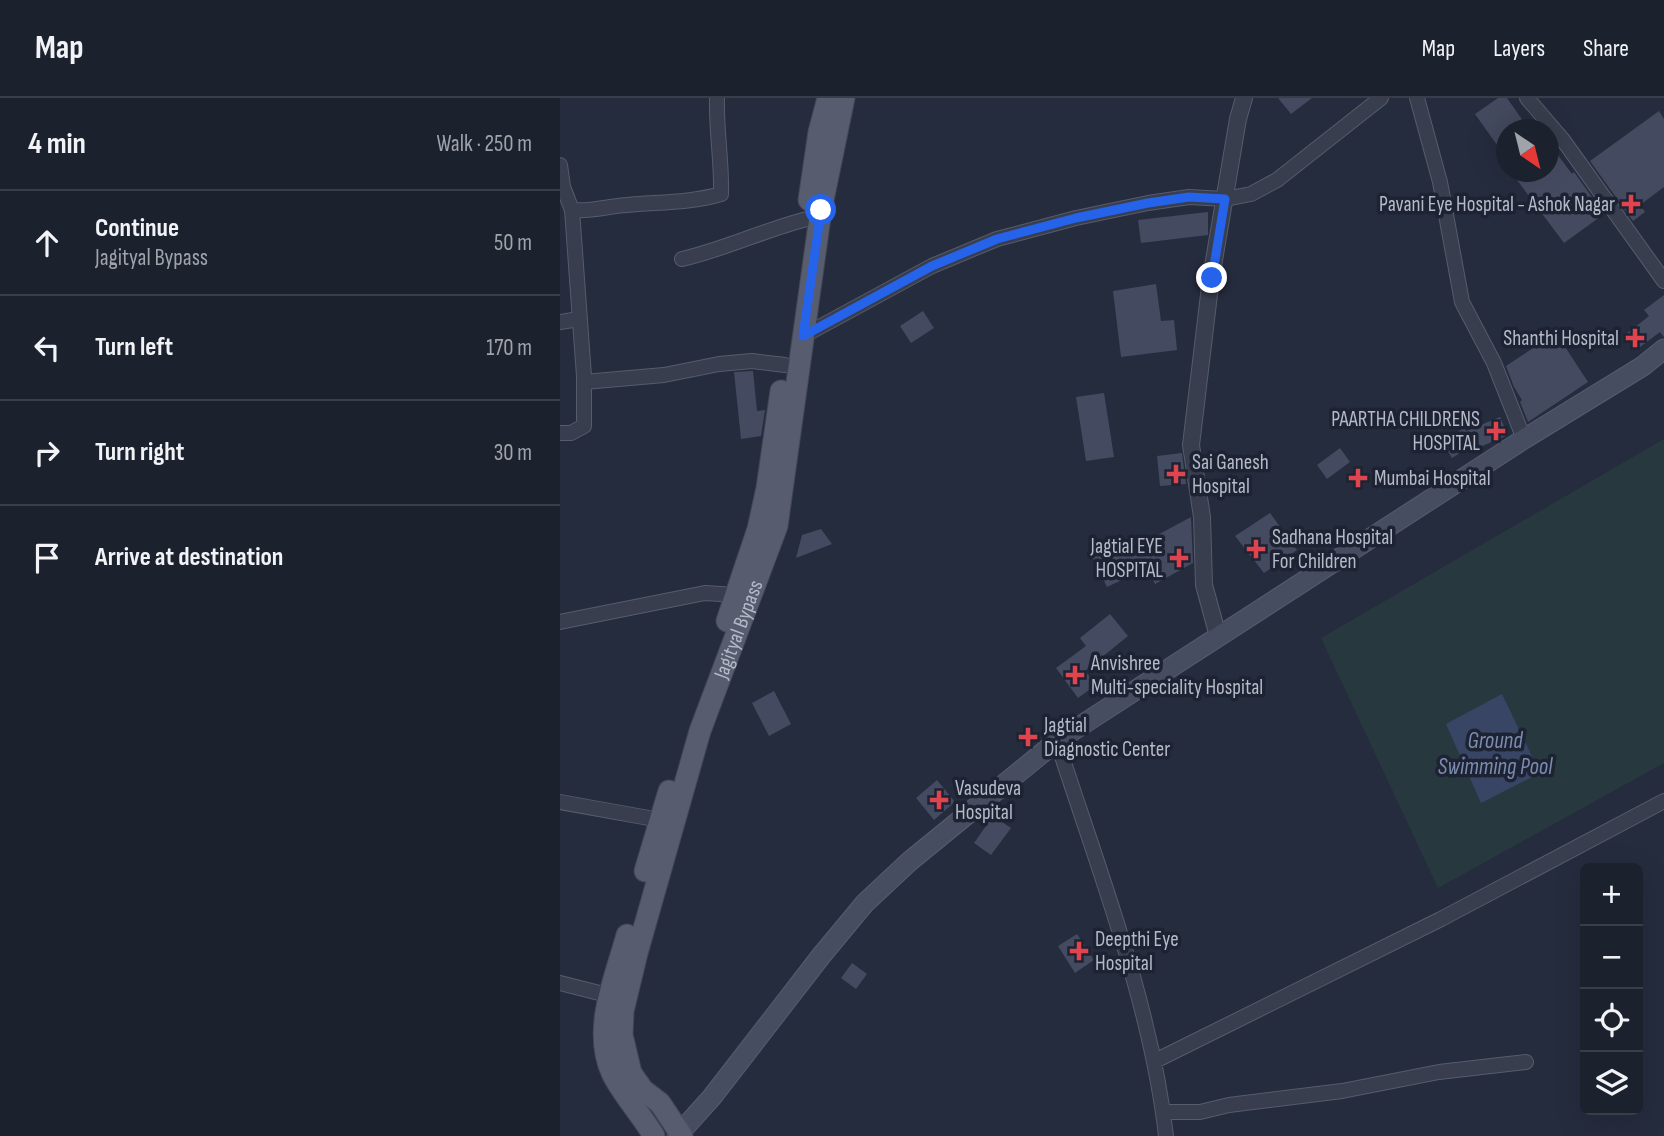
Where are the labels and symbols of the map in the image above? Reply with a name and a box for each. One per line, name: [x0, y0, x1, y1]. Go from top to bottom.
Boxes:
north arrow: [1496, 119, 1559, 182]
place label: Pavani Eye Hospital - Ashok Nagar: [1379, 192, 1615, 217]
route start: [805, 194, 836, 225]
marker: Pavani Eye Hospital - Ashok Nagar: [1621, 194, 1641, 214]
route end: [1196, 262, 1227, 293]
place label: Shanthi Hospital: [1503, 326, 1619, 351]
marker: Shanthi Hospital: [1625, 328, 1645, 348]
place label: PAARTHA CHILDRENS HOSPITAL: [1331, 407, 1480, 456]
marker: PAARTHA CHILDRENS HOSPITAL: [1486, 421, 1506, 441]
place label: Sai Ganesh Hospital: [1192, 450, 1269, 499]
marker: Sai Ganesh Hospital: [1166, 464, 1186, 484]
place label: Mumbai Hospital: [1374, 466, 1491, 491]
marker: Mumbai Hospital: [1348, 468, 1368, 488]
place label: Sadhana Hospital For Children: [1272, 525, 1393, 574]
place label: Jagtial EYE HOSPITAL: [1090, 534, 1163, 583]
marker: Sadhana Hospital For Children: [1246, 539, 1266, 559]
marker: Jagtial EYE HOSPITAL: [1169, 548, 1189, 568]
street label: Jagityal Bypass: [708, 577, 768, 683]
place label: Anvishree Multi-speciality Hospital: [1090, 651, 1263, 700]
marker: Anvishree Multi-speciality Hospital: [1065, 665, 1085, 685]
place label: Jagtial Diagnostic Center: [1043, 713, 1170, 762]
marker: Jagtial Diagnostic Center: [1018, 727, 1038, 747]
water label: Ground Swimming Pool: [1438, 727, 1553, 781]
place label: Vasudeva Hospital: [955, 776, 1021, 825]
marker: Vasudeva Hospital: [929, 790, 949, 810]
place label: Deepthi Eye Hospital: [1095, 927, 1179, 976]
marker: Deepthi Eye Hospital: [1069, 941, 1089, 961]

